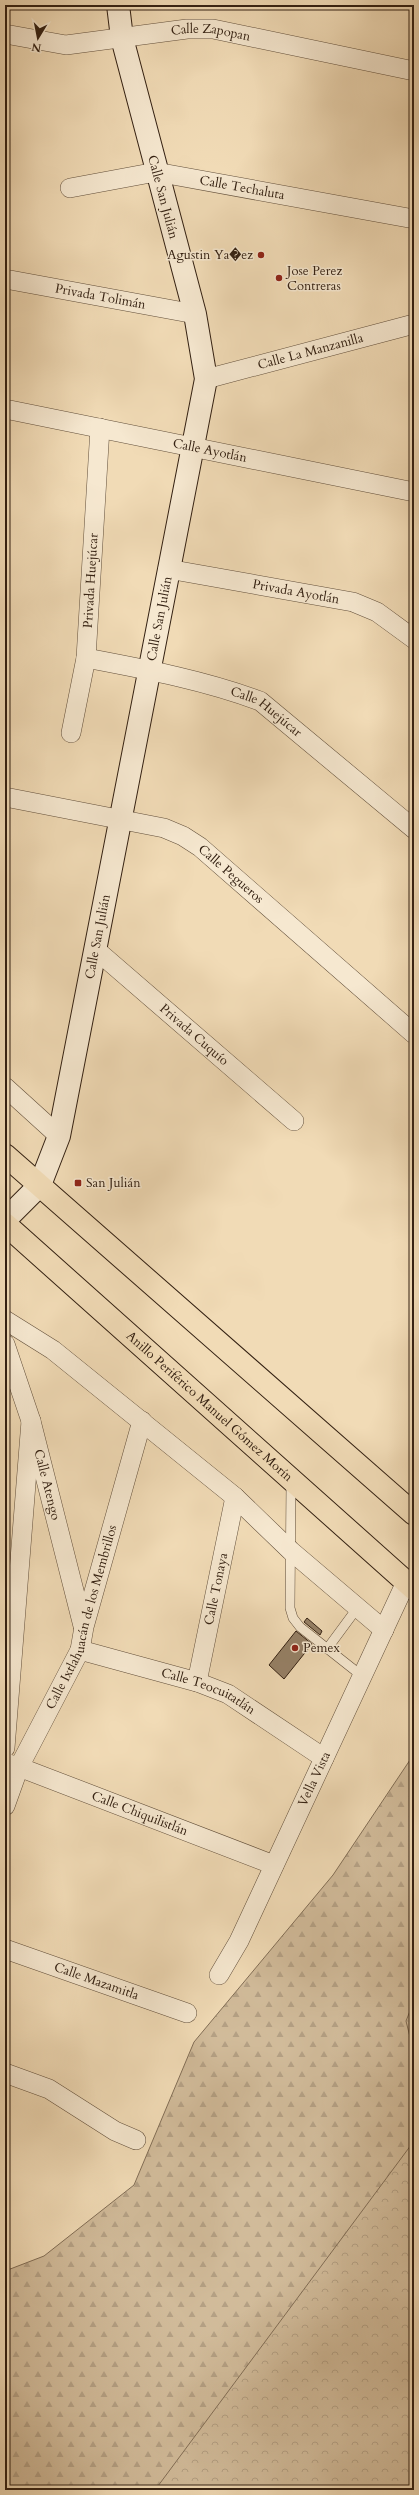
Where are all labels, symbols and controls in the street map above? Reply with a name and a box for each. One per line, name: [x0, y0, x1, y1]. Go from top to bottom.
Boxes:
north arrow: [18, 18, 58, 58]
street label: Calle Zapopan: [170, 20, 253, 46]
text: N: [30, 39, 42, 56]
street label: Calle San Julián: [143, 153, 183, 241]
street label: Calle Techaluta: [198, 171, 286, 204]
place label: Agustin Ya�ez: [167, 246, 253, 264]
marker: Agustin Ya�ez: [256, 250, 266, 260]
place label: Jose Perez Contreras: [285, 262, 342, 295]
marker: Jose Perez Contreras: [274, 273, 284, 283]
street label: Privada Tolimán: [54, 279, 148, 314]
street label: Calle La Manzanilla: [256, 329, 366, 374]
street label: Calle Ayotlán: [171, 434, 249, 467]
street label: Privada Huejúcar: [79, 532, 103, 629]
street label: Calle San Julián: [142, 574, 177, 663]
street label: Privada Ayotlán: [251, 575, 341, 609]
street label: Calle Huejúcar: [228, 682, 306, 741]
street label: Calle Pegueros: [194, 840, 268, 908]
street label: Calle San Julián: [81, 892, 115, 981]
street label: Privada Cuquío: [156, 1000, 233, 1070]
place label: San Julián: [86, 1174, 141, 1192]
marker: San Julián: [73, 1178, 83, 1188]
street label: Anillo Periférico Manuel Gómez Morín: [122, 1327, 297, 1486]
street label: Calle Atengo: [30, 1447, 65, 1522]
street label: Calle Ixtlahuacán de los Membrillos: [42, 1523, 121, 1713]
street label: Calle Tonaya: [200, 1551, 232, 1627]
place label: Pemex: [303, 1639, 340, 1657]
marker: Pemex: [290, 1643, 300, 1653]
street label: Calle Teocuitatlán: [159, 1664, 259, 1719]
street label: Vella Vista: [294, 1748, 335, 1809]
street label: Calle Chiquilistlán: [89, 1787, 191, 1840]
street label: Calle Mazamitla: [52, 1958, 142, 2004]

